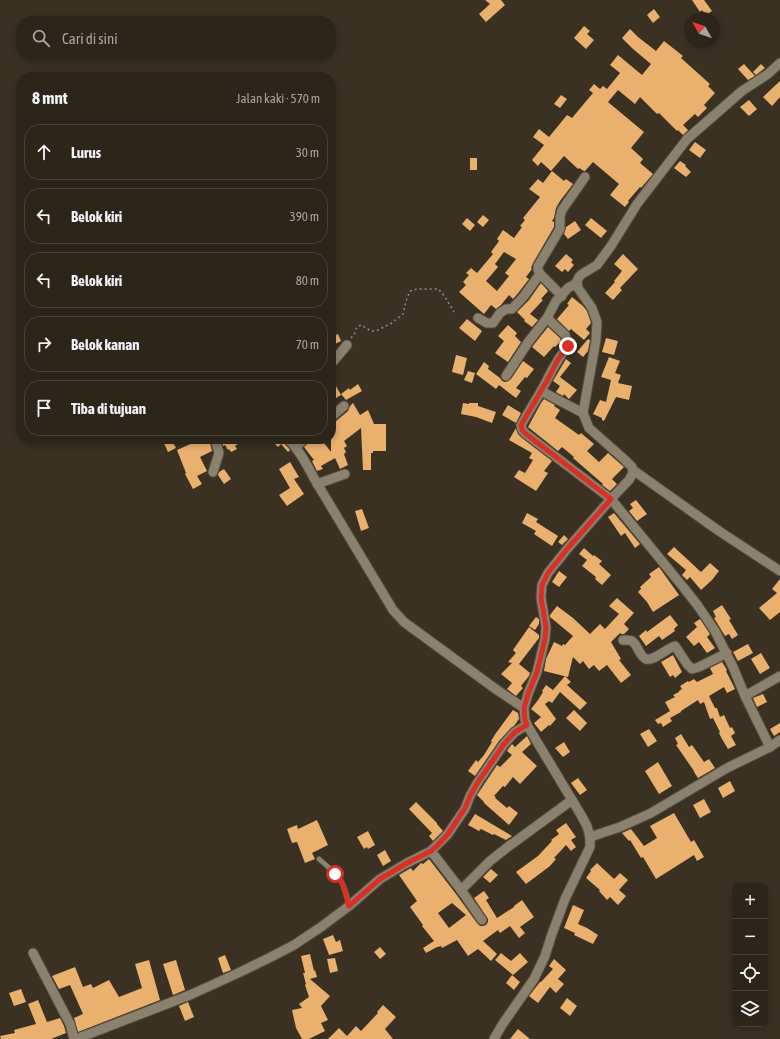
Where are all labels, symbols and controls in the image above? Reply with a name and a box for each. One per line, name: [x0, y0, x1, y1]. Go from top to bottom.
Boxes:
north arrow: [684, 12, 720, 48]
search box: [16, 16, 336, 60]
icon: search: [30, 27, 52, 49]
text: Cari di sini: [62, 30, 118, 47]
text: 8 mnt: [32, 88, 68, 108]
text: Jalan kaki · 570 m: [236, 91, 320, 106]
icon: ahead: [33, 141, 55, 163]
text: Lurus: [71, 144, 101, 161]
text: 30 m: [296, 145, 319, 160]
icon: left: [33, 205, 55, 227]
text: Belok kiri: [71, 208, 122, 225]
text: 390 m: [290, 209, 319, 224]
icon: left: [33, 269, 55, 291]
text: Belok kiri: [71, 272, 122, 289]
text: 80 m: [296, 273, 319, 288]
icon: right: [33, 333, 55, 355]
text: Belok kanan: [71, 336, 140, 353]
text: 70 m: [296, 337, 319, 352]
route end: [559, 337, 577, 355]
icon: arrive: [33, 397, 55, 419]
text: Tiba di tujuan: [71, 400, 146, 417]
route start: [326, 865, 344, 883]
map controls: [732, 883, 768, 1027]
button: +: [732, 883, 768, 919]
button: −: [732, 919, 768, 955]
button: locate: [732, 955, 768, 991]
button: layers: [732, 991, 768, 1027]

